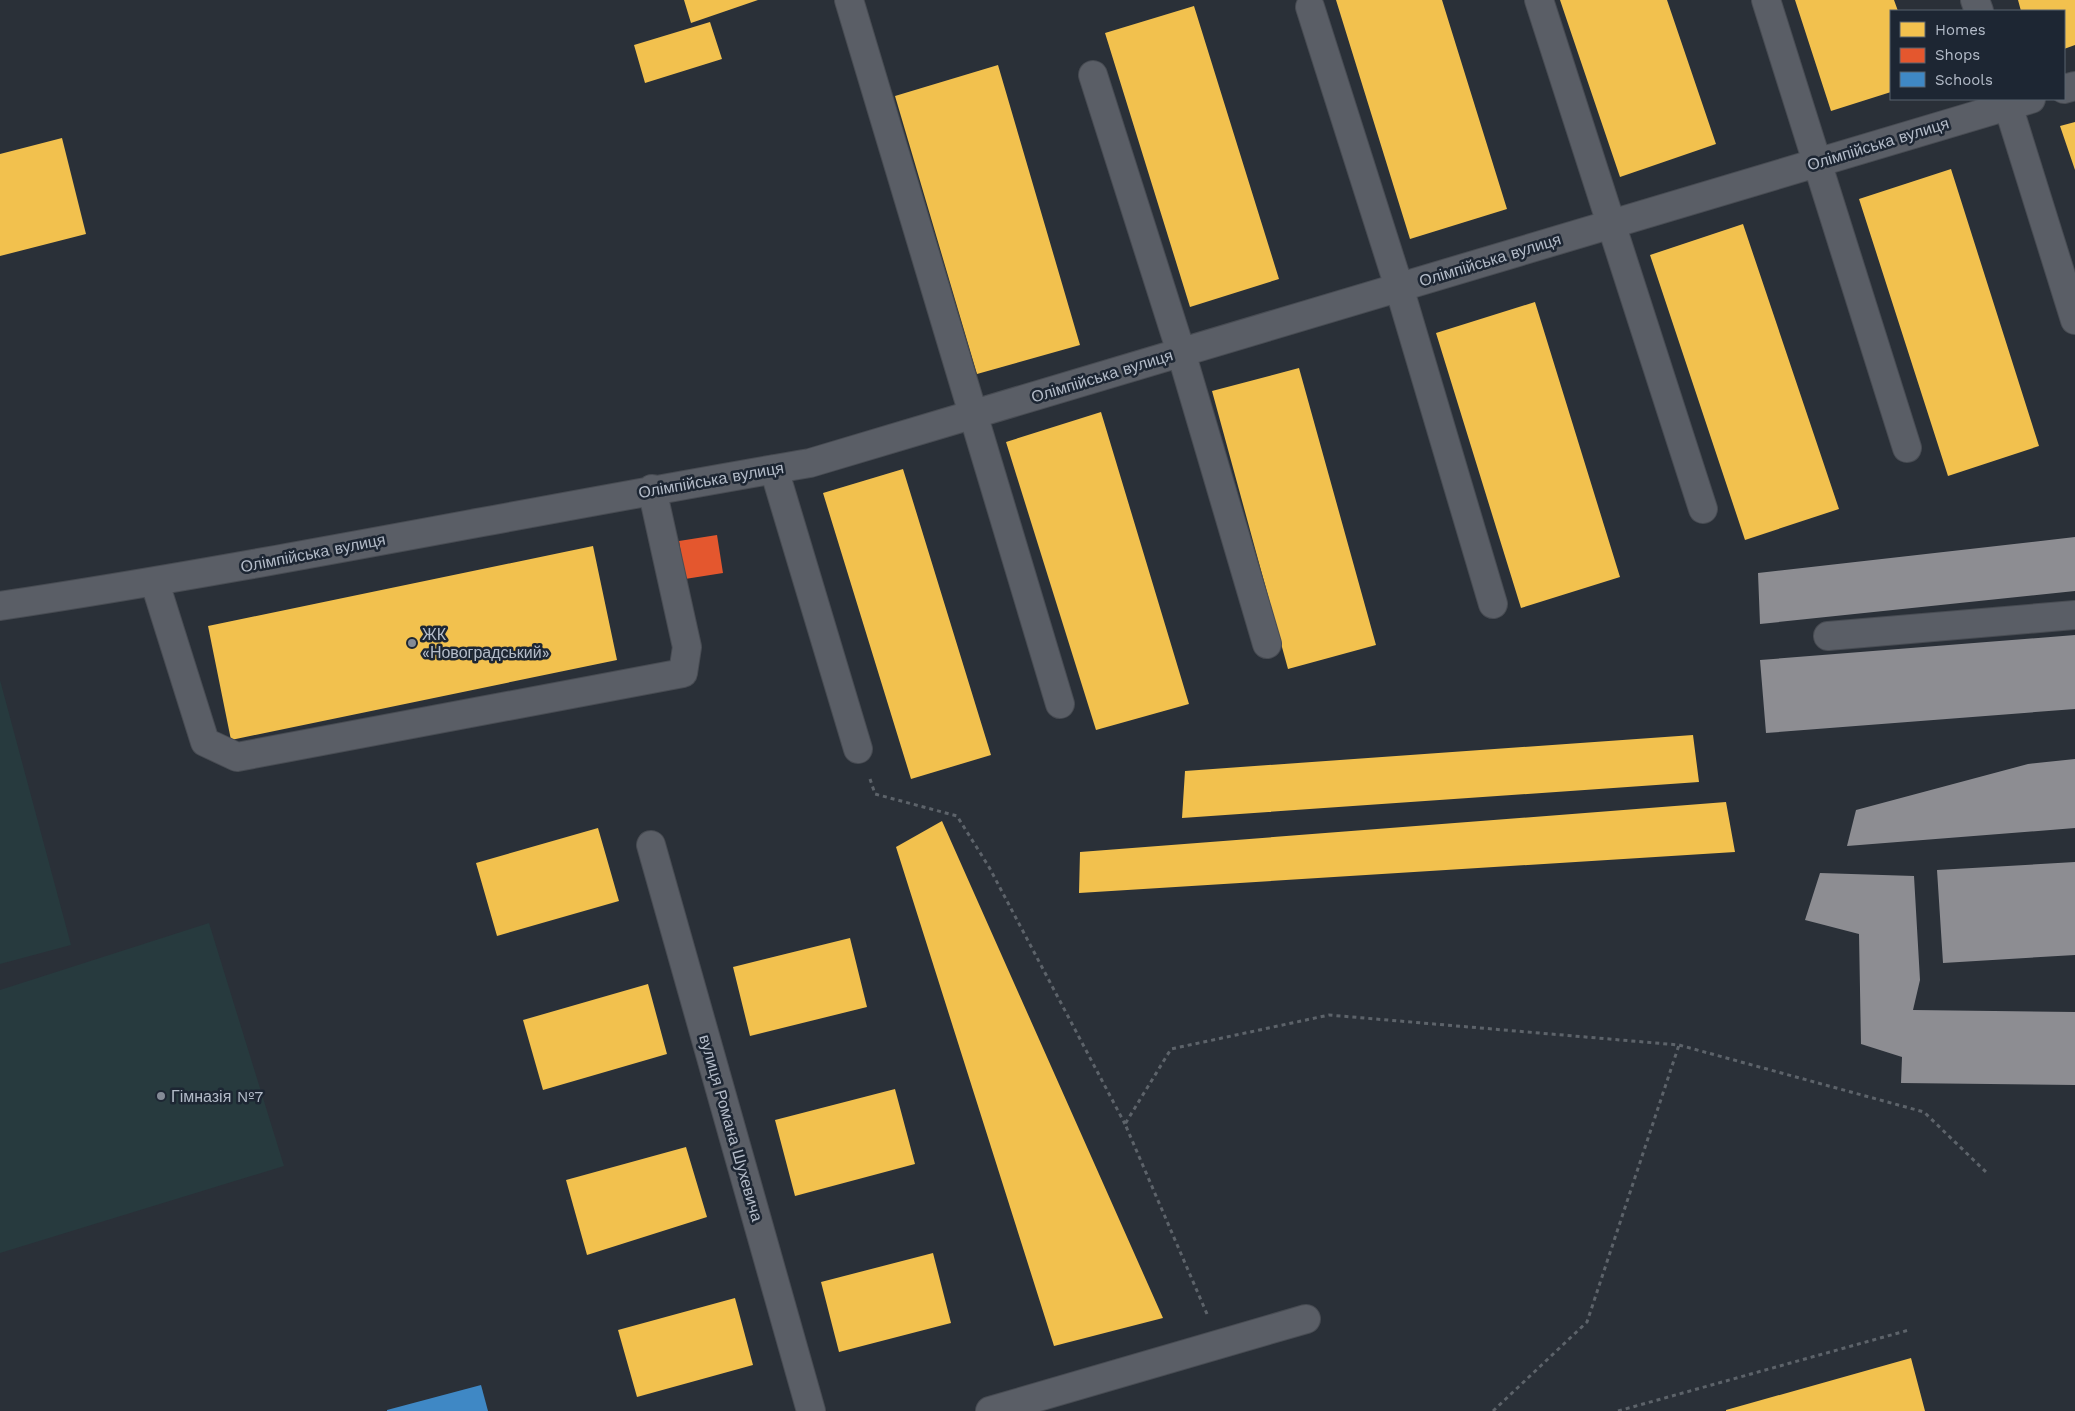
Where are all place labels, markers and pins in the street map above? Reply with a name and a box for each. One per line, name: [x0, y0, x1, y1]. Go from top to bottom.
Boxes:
place label: ЖК «Новоградський»: [422, 625, 550, 662]
marker: ЖК «Новоградський»: [406, 637, 418, 649]
place label: Гімназія №7: [171, 1087, 263, 1106]
marker: Гімназія №7: [155, 1090, 167, 1102]

